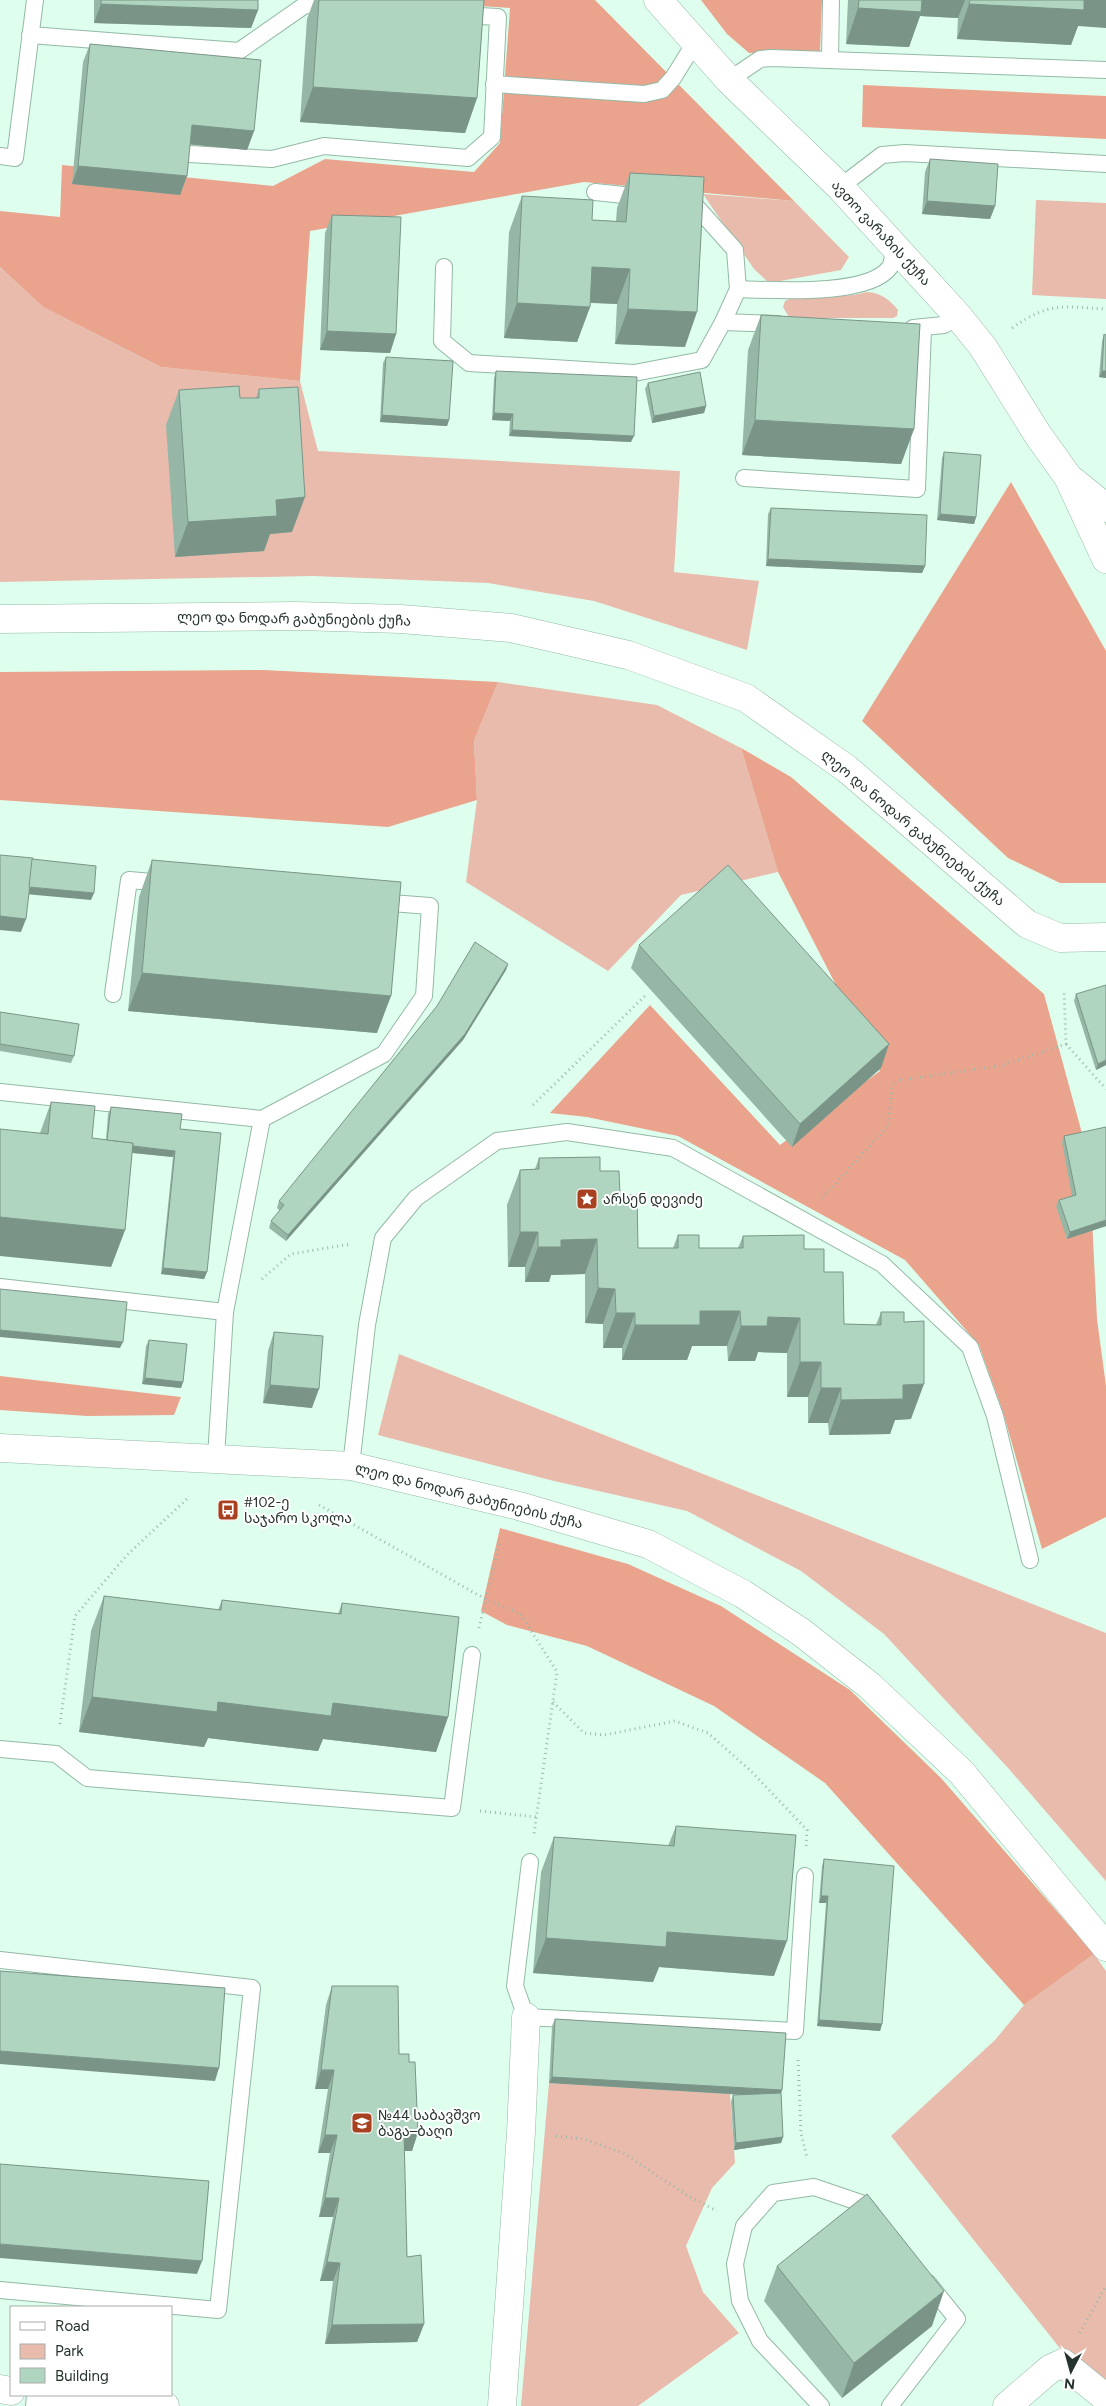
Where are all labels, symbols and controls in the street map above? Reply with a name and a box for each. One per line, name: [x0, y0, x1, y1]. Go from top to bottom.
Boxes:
street label: ავთო ვარაზის ქუჩა: [828, 177, 934, 289]
street label: ლეო და ნოდარ გაბუნიების ქუჩა: [177, 608, 411, 630]
street label: ლეო და ნოდარ გაბუნიების ქუჩა: [818, 746, 1008, 910]
place icon: არსენ დევიძე: [575, 1187, 599, 1211]
place label: არსენ დევიძე: [603, 1191, 703, 1208]
street label: ლეო და ნოდარ გაბუნიების ქუჩა: [353, 1459, 585, 1533]
place label: #102-ე საჯარო სკოლა: [244, 1494, 352, 1527]
bus stop icon: #102-ე საჯარო სკოლა: [216, 1498, 240, 1522]
place label: №44 საბავშვო ბაგა–ბაღი: [378, 2107, 481, 2140]
school or university icon: №44 საბავშვო ბაგა–ბაღი: [350, 2111, 374, 2135]
legend: [10, 2306, 172, 2396]
text: Road: [55, 2317, 90, 2335]
text: Park: [55, 2342, 84, 2360]
north arrow: [1046, 2346, 1096, 2396]
text: Building: [55, 2367, 109, 2385]
text: N: [1063, 2374, 1076, 2392]

